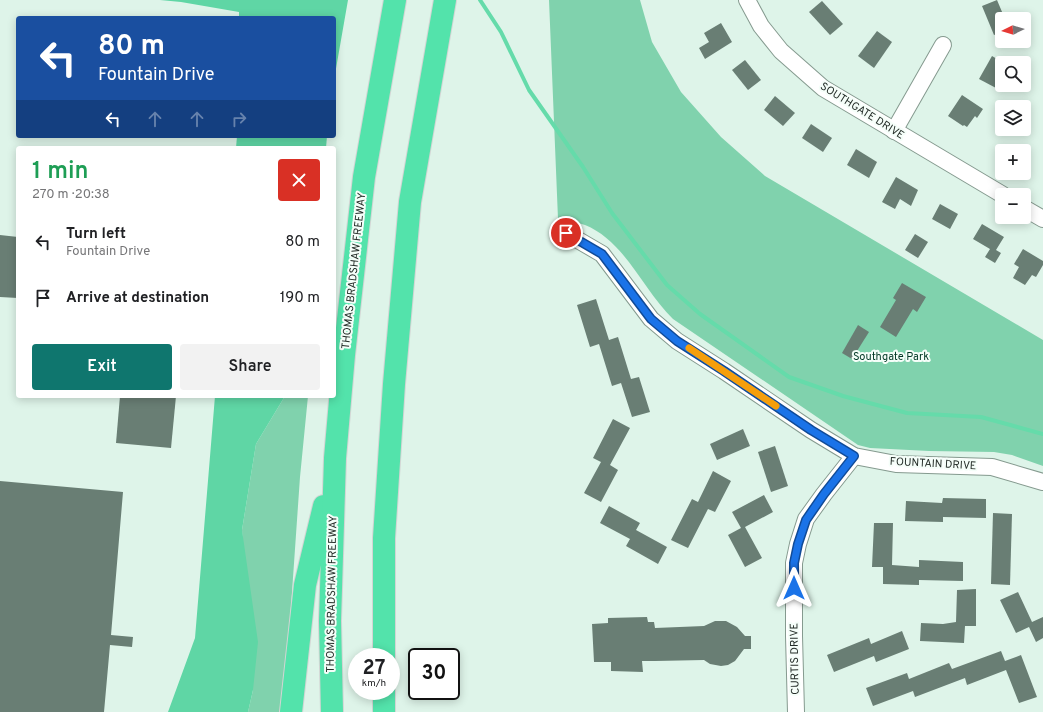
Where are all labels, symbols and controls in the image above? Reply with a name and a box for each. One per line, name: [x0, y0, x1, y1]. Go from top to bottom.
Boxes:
north arrow: [995, 12, 1031, 48]
map controls: [995, 12, 1031, 224]
text: 80 m: [98, 29, 165, 65]
icon: left: [32, 32, 84, 84]
button: search: [995, 56, 1031, 92]
text: Fountain Drive: [98, 64, 215, 87]
street label: SOUTHGATE DRIVE: [817, 79, 907, 143]
button: layers: [995, 100, 1031, 136]
icon: left: [102, 108, 124, 130]
icon: ahead: [144, 108, 166, 130]
icon: ahead: [186, 108, 208, 130]
icon: right: [228, 108, 250, 130]
button: +: [995, 144, 1031, 180]
text: 1 min: [32, 157, 89, 187]
button: close: [278, 159, 320, 201]
text: 270 m · 20:38: [32, 187, 110, 203]
button: −: [995, 188, 1031, 224]
street label: THOMAS BRADSHAW FREEWAY: [339, 192, 369, 350]
pin: [549, 216, 583, 250]
icon: arrive: [555, 222, 577, 244]
text: Turn left: [66, 225, 126, 244]
icon: left: [32, 231, 54, 253]
text: 80 m: [285, 233, 320, 252]
text: Fountain Drive: [66, 244, 150, 260]
icon: arrive: [32, 287, 54, 309]
text: Arrive at destination: [66, 289, 209, 308]
text: 190 m: [280, 289, 320, 308]
button: Exit: [32, 344, 172, 390]
button: Share: [180, 344, 320, 390]
park label: Southgate Park: [853, 350, 929, 364]
street label: FOUNTAIN DRIVE: [889, 455, 977, 473]
street label: THOMAS BRADSHAW FREEWAY: [324, 515, 340, 673]
position arrow: [773, 567, 815, 609]
street label: CURTIS DRIVE: [787, 623, 803, 695]
speed limit sign: 30: [408, 648, 460, 700]
text: 27: [363, 656, 385, 682]
text: km/h: [362, 677, 386, 690]

